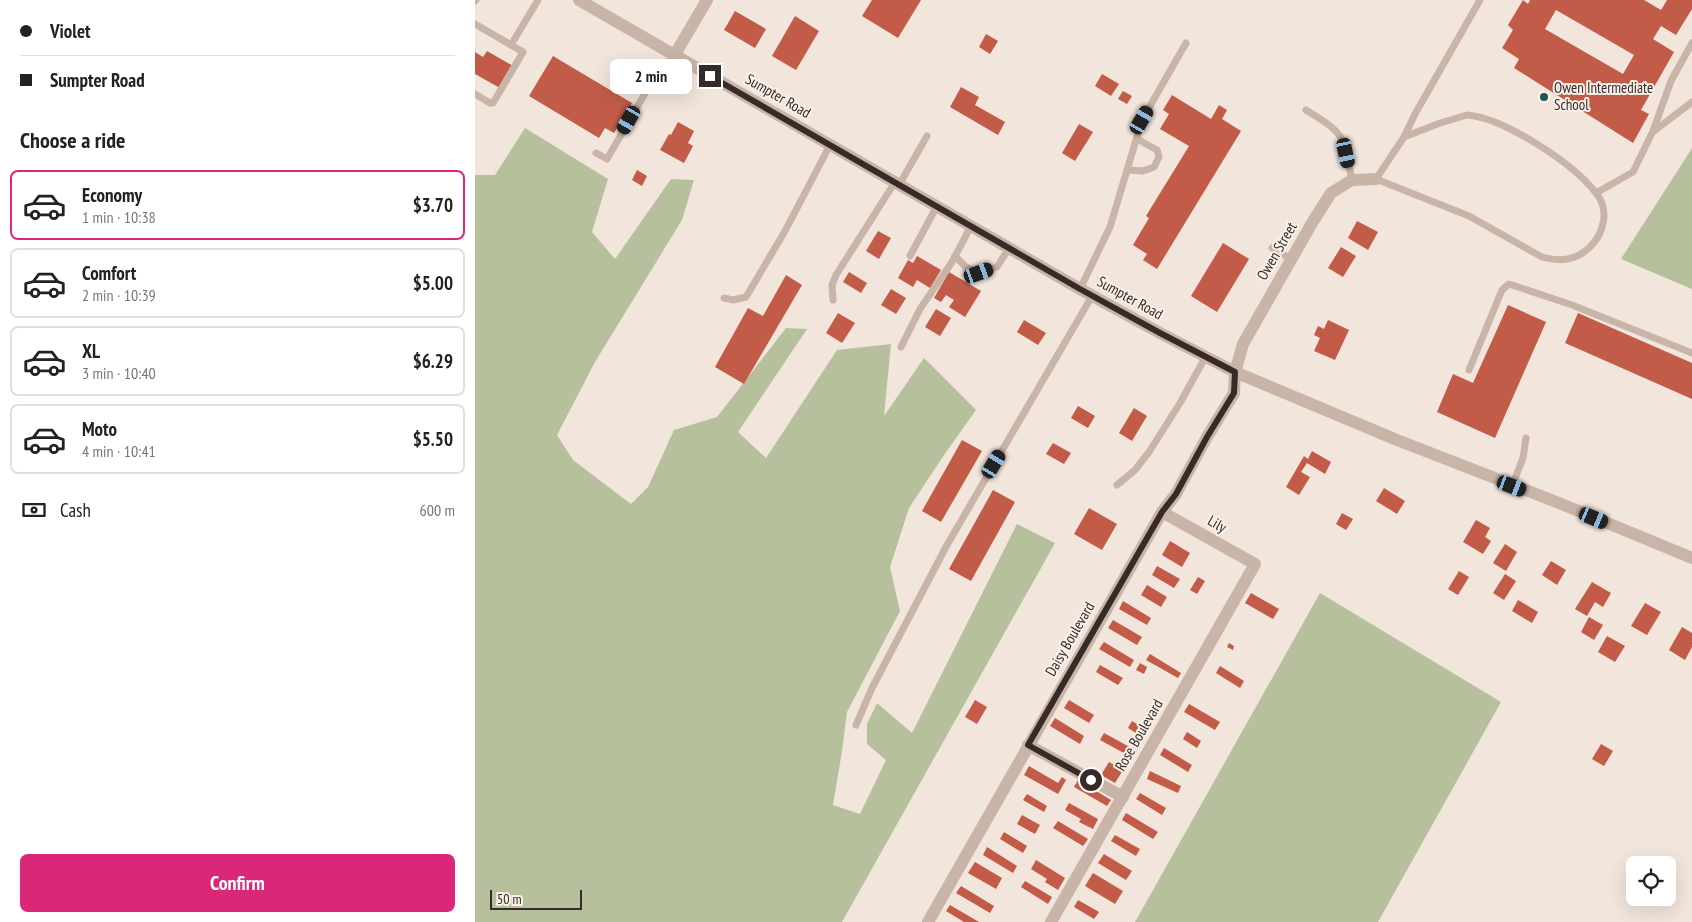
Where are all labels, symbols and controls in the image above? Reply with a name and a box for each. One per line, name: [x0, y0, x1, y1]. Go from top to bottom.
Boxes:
text: Violet: [50, 19, 91, 43]
callout: 2 min: [610, 58, 693, 94]
route end: [699, 65, 721, 87]
text: 2 min: [635, 66, 667, 86]
text: Sumpter Road: [50, 68, 145, 92]
street label: Sumpter Road: [742, 69, 814, 122]
place label: Owen Intermediate School: [1554, 78, 1653, 114]
marker: Owen Intermediate School: [1538, 91, 1550, 103]
car: [615, 103, 642, 137]
car: [1128, 103, 1155, 137]
text: Choose a ride: [20, 126, 125, 154]
car: [1335, 137, 1356, 169]
icon: car: [22, 183, 67, 228]
text: Economy: [82, 183, 142, 207]
text: $3.70: [413, 193, 453, 217]
text: 1 min · 10:38: [82, 207, 156, 227]
street label: Owen Street: [1252, 218, 1301, 283]
icon: car: [22, 261, 67, 306]
text: Comfort: [82, 261, 136, 285]
car: [962, 261, 995, 285]
text: $5.00: [413, 271, 453, 295]
street label: Sumpter Road: [1094, 272, 1166, 323]
text: 2 min · 10:39: [82, 285, 156, 305]
icon: car: [22, 339, 67, 384]
text: XL: [82, 339, 100, 363]
text: $6.29: [413, 349, 453, 373]
text: 3 min · 10:40: [82, 363, 156, 383]
icon: car: [22, 417, 67, 462]
text: Moto: [82, 417, 117, 441]
text: $5.50: [413, 427, 453, 451]
text: 4 min · 10:41: [82, 441, 156, 461]
car: [979, 447, 1008, 481]
car: [1495, 474, 1528, 498]
icon: cash: [20, 496, 48, 524]
text: Cash: [60, 498, 91, 522]
text: 600 m: [420, 500, 455, 520]
car: [1577, 505, 1610, 531]
street label: Lily: [1204, 511, 1230, 537]
street label: Daisy Boulevard: [1041, 598, 1098, 679]
street label: Rose Boulevard: [1110, 696, 1167, 774]
route start: [1080, 769, 1102, 791]
button: Confirm: [20, 854, 455, 912]
map controls: [1626, 856, 1676, 906]
button: locate: [1626, 856, 1676, 906]
scale bar: [490, 887, 583, 910]
text: 50 m: [497, 890, 522, 908]

